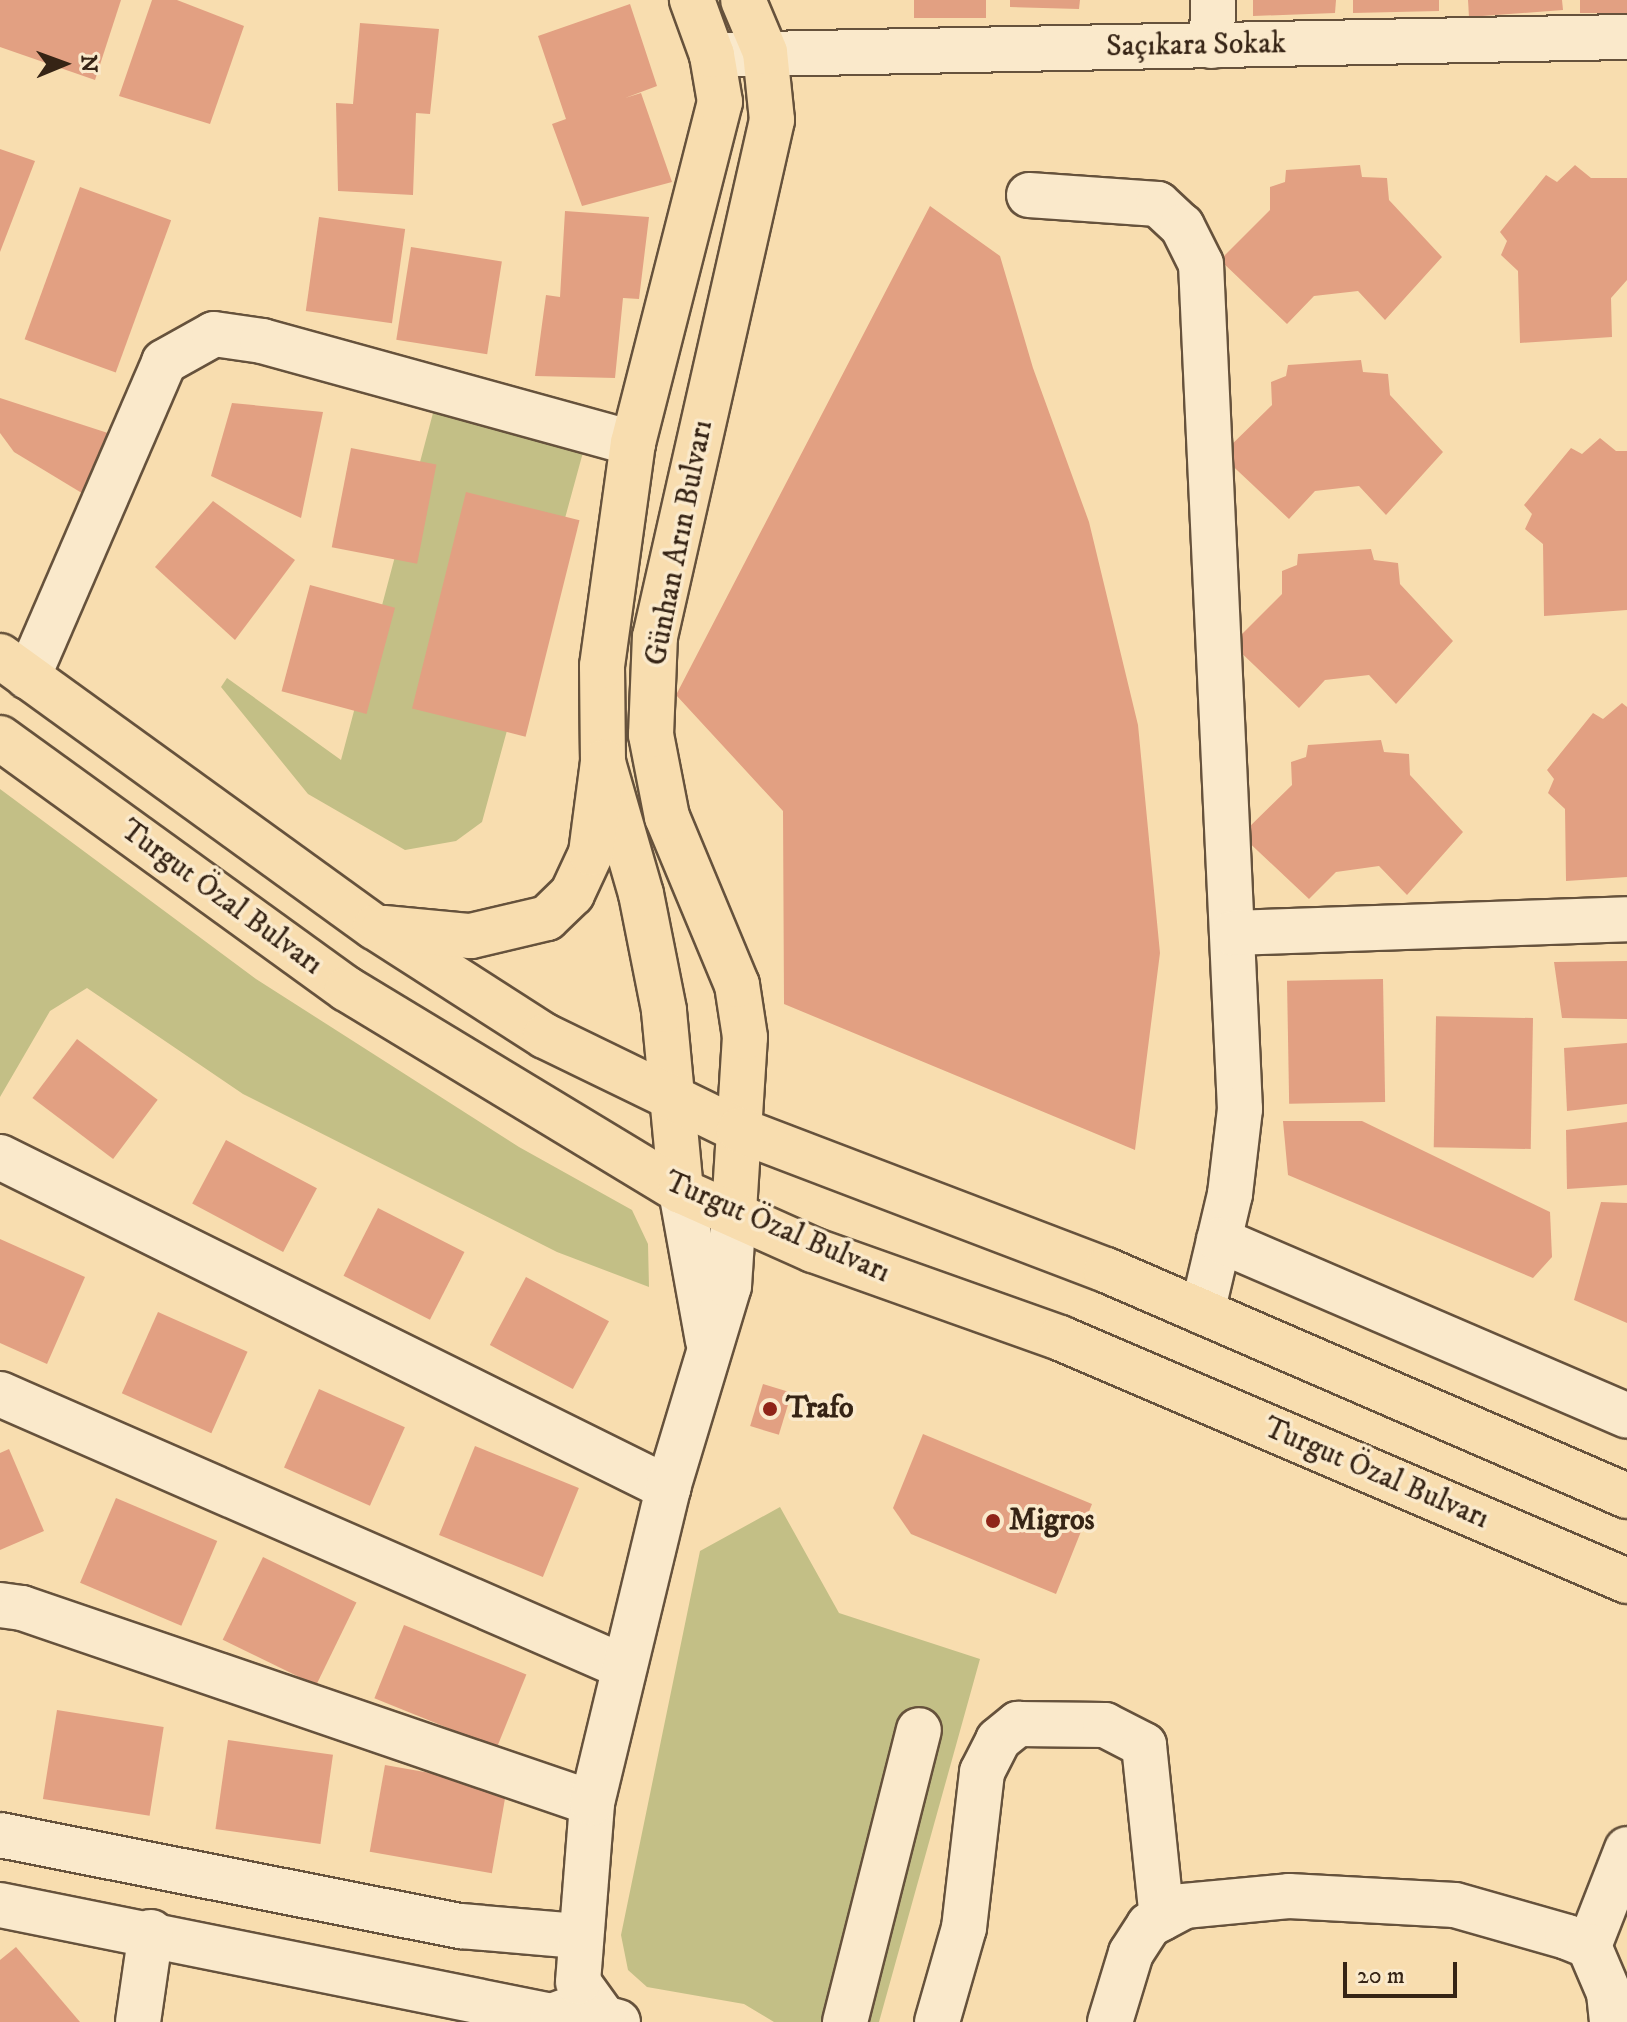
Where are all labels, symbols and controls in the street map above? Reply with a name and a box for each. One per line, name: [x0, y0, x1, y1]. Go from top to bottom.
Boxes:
north arrow: [24, 24, 104, 104]
street label: Saçıkara Sokak: [1106, 26, 1286, 66]
text: N: [75, 54, 102, 73]
street label: Günhan Arın Bulvarı: [639, 417, 721, 669]
street label: Turgut Özal Bulvarı: [113, 813, 329, 983]
street label: Turgut Özal Bulvarı: [659, 1164, 895, 1292]
place label: Trafo: [786, 1391, 854, 1427]
marker: Trafo: [761, 1400, 779, 1418]
street label: Turgut Özal Bulvarı: [1258, 1410, 1494, 1538]
place label: Migros: [1009, 1503, 1095, 1539]
marker: Migros: [984, 1512, 1002, 1530]
scale bar: [1347, 1946, 1461, 1996]
text: 20 m: [1357, 1961, 1405, 1991]

